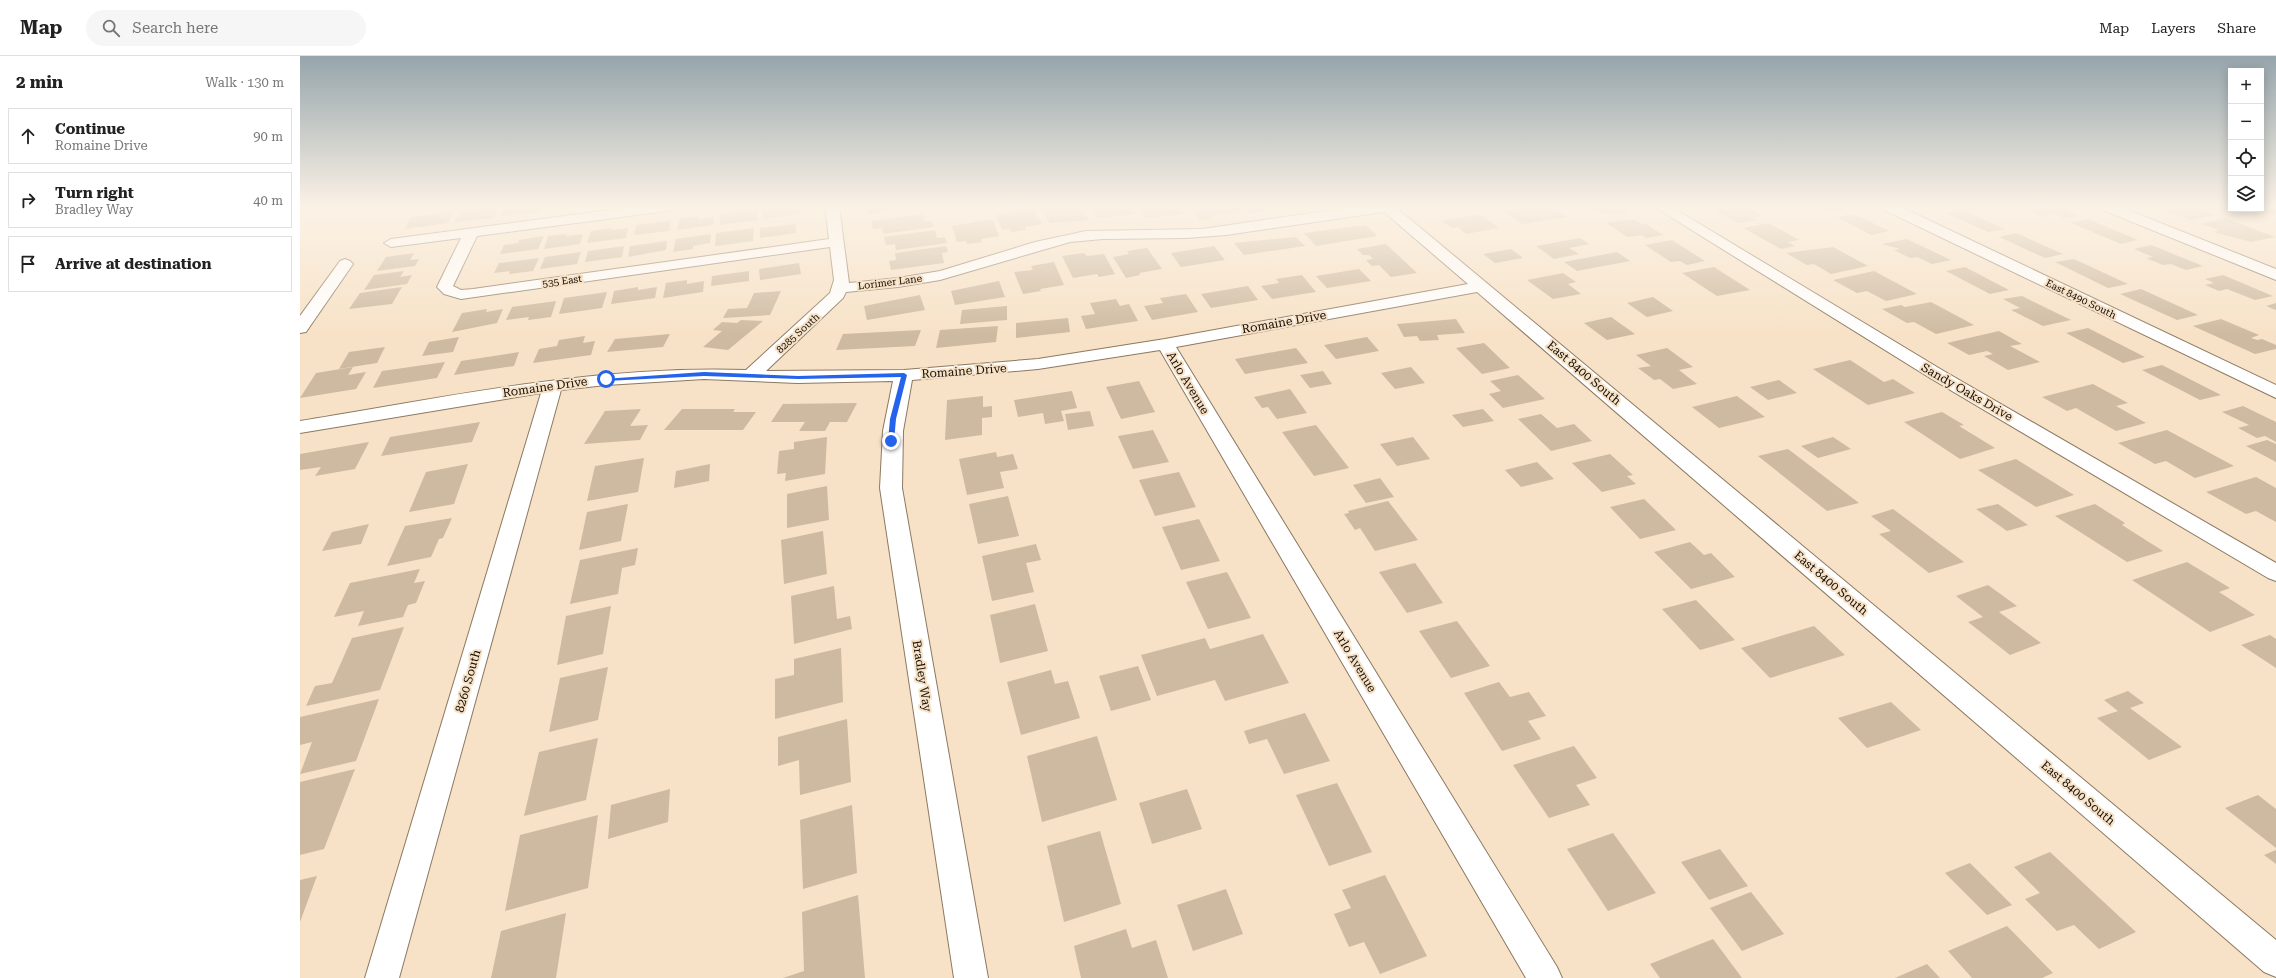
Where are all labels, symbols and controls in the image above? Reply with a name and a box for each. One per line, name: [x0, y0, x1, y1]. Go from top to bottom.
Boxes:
search box: [86, 10, 366, 46]
text: Map: [20, 16, 62, 39]
icon: search: [100, 17, 122, 39]
text: Search here: [132, 19, 218, 37]
text: Map: [2099, 20, 2129, 36]
text: Layers: [2151, 20, 2195, 36]
text: Share: [2217, 20, 2256, 36]
map controls: [2228, 68, 2264, 212]
button: +: [2228, 68, 2264, 104]
text: 2 min: [16, 72, 63, 92]
text: Walk · 130 m: [205, 75, 284, 90]
button: −: [2228, 104, 2264, 140]
text: Continue: [55, 120, 125, 138]
icon: ahead: [17, 125, 39, 147]
text: 90 m: [253, 129, 283, 144]
text: Romaine Drive: [55, 138, 148, 153]
button: locate: [2228, 140, 2264, 176]
button: layers: [2228, 176, 2264, 212]
text: Turn right: [55, 184, 134, 202]
icon: right: [17, 189, 39, 211]
text: 40 m: [253, 193, 283, 208]
text: Bradley Way: [55, 202, 133, 217]
icon: arrive: [17, 253, 39, 275]
text: Arrive at destination: [55, 255, 211, 273]
street label: 535 East: [542, 273, 583, 289]
street label: Lorimer Lane: [857, 273, 923, 291]
street label: East 8490 South: [2044, 277, 2118, 321]
street label: Romaine Drive: [1241, 308, 1328, 336]
street label: 8285 South: [774, 311, 822, 355]
street label: East 8400 South: [1544, 338, 1624, 408]
street label: Arlo Avenue: [1164, 349, 1212, 417]
street label: Sandy Oaks Drive: [1919, 360, 2016, 424]
street label: Romaine Drive: [921, 361, 1008, 381]
route start: [597, 370, 615, 388]
street label: Romaine Drive: [502, 374, 589, 400]
route end: [882, 432, 900, 450]
street label: East 8400 South: [1791, 548, 1871, 618]
street label: Arlo Avenue: [1331, 627, 1379, 695]
street label: Bradley Way: [909, 639, 935, 714]
street label: 8260 South: [452, 648, 484, 714]
street label: East 8400 South: [2038, 758, 2118, 828]

